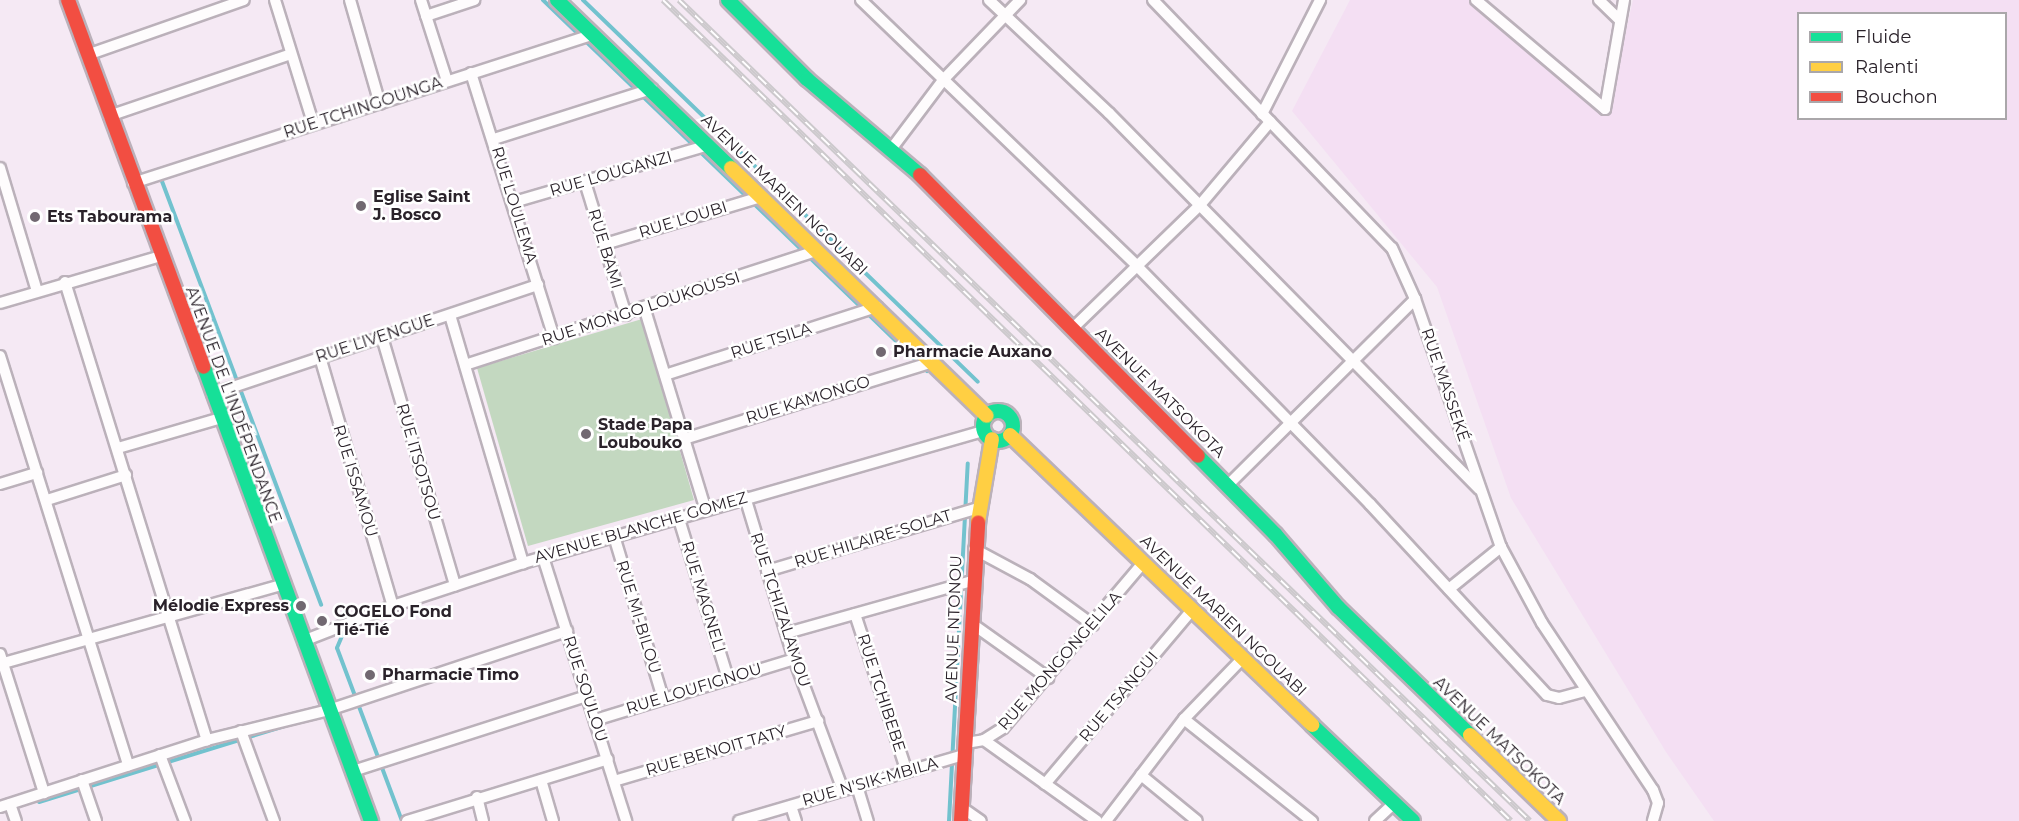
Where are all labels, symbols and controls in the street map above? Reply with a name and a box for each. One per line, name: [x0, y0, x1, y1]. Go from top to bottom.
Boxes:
legend: [1797, 12, 2007, 120]
text: Fluide: [1855, 26, 1911, 48]
text: Ralenti: [1855, 56, 1919, 78]
street label: RUE TCHINGOUNGA: [281, 73, 445, 143]
text: Bouchon: [1855, 86, 1938, 108]
street label: AVENUE MARIEN NGOUABI: [697, 110, 871, 280]
street label: RUE LOULEMA: [487, 144, 541, 266]
street label: RUE LOUGANZI: [548, 147, 674, 201]
place label: Eglise Saint J. Bosco: [373, 187, 471, 225]
street label: RUE LOUBI: [637, 197, 729, 243]
marker: Eglise Saint J. Bosco: [354, 199, 368, 213]
place label: Ets Tabourama: [47, 207, 172, 227]
street label: RUE BAMI: [584, 207, 626, 291]
marker: Ets Tabourama: [28, 210, 42, 224]
street label: RUE MONGO LOUKOUSSI: [539, 268, 743, 350]
street label: AVENUE DE L'INDÉPENDANCE: [181, 284, 285, 526]
street label: RUE LIVENGUE: [313, 311, 437, 367]
street label: RUE TSILA: [728, 319, 814, 363]
street label: AVENUE MATSOKOTA: [1091, 324, 1229, 462]
street label: RUE MASSEKÉ: [1417, 326, 1473, 444]
place label: Pharmacie Auxano: [893, 342, 1052, 362]
marker: Pharmacie Auxano: [874, 345, 888, 359]
street label: RUE KAMONGO: [743, 372, 873, 428]
street label: RUE ITSOTSOU: [392, 401, 444, 523]
place label: Stade Papa Loubouko: [598, 415, 693, 453]
street label: RUE ISSAMOU: [329, 422, 381, 540]
marker: Stade Papa Loubouko: [579, 427, 593, 441]
street label: AVENUE BLANCHE GOMEZ: [532, 488, 750, 568]
street label: RUE HILAIRE-SOLAT: [792, 506, 954, 572]
street label: RUE TCHIZALAMOU: [746, 530, 814, 690]
street label: AVENUE MARIEN NGOUABI: [1136, 531, 1310, 701]
street label: RUE MAGNELI: [677, 539, 729, 655]
street label: AVENUE NTONOU: [942, 555, 966, 703]
street label: RUE MI-BILOU: [612, 558, 664, 676]
street label: RUE MONGONGELILA: [994, 588, 1126, 734]
place label: Mélodie Express: [153, 596, 289, 616]
marker: Mélodie Express: [294, 599, 308, 613]
place label: COGELO Fond Tié-Tié: [334, 602, 452, 640]
marker: COGELO Fond Tié-Tié: [315, 614, 329, 628]
street label: RUE TCHIBEBE: [853, 632, 909, 754]
street label: RUE SOULOU: [559, 634, 611, 744]
street label: RUE TSANGUI: [1076, 648, 1162, 746]
street label: RUE LOUFIGNOU: [624, 659, 764, 719]
place label: Pharmacie Timo: [382, 665, 519, 685]
marker: Pharmacie Timo: [363, 668, 377, 682]
street label: AVENUE MATSOKOTA: [1429, 673, 1569, 809]
street label: RUE BENOIT TATY: [643, 722, 789, 780]
street label: RUE N'SIK-MBILA: [800, 753, 940, 811]

